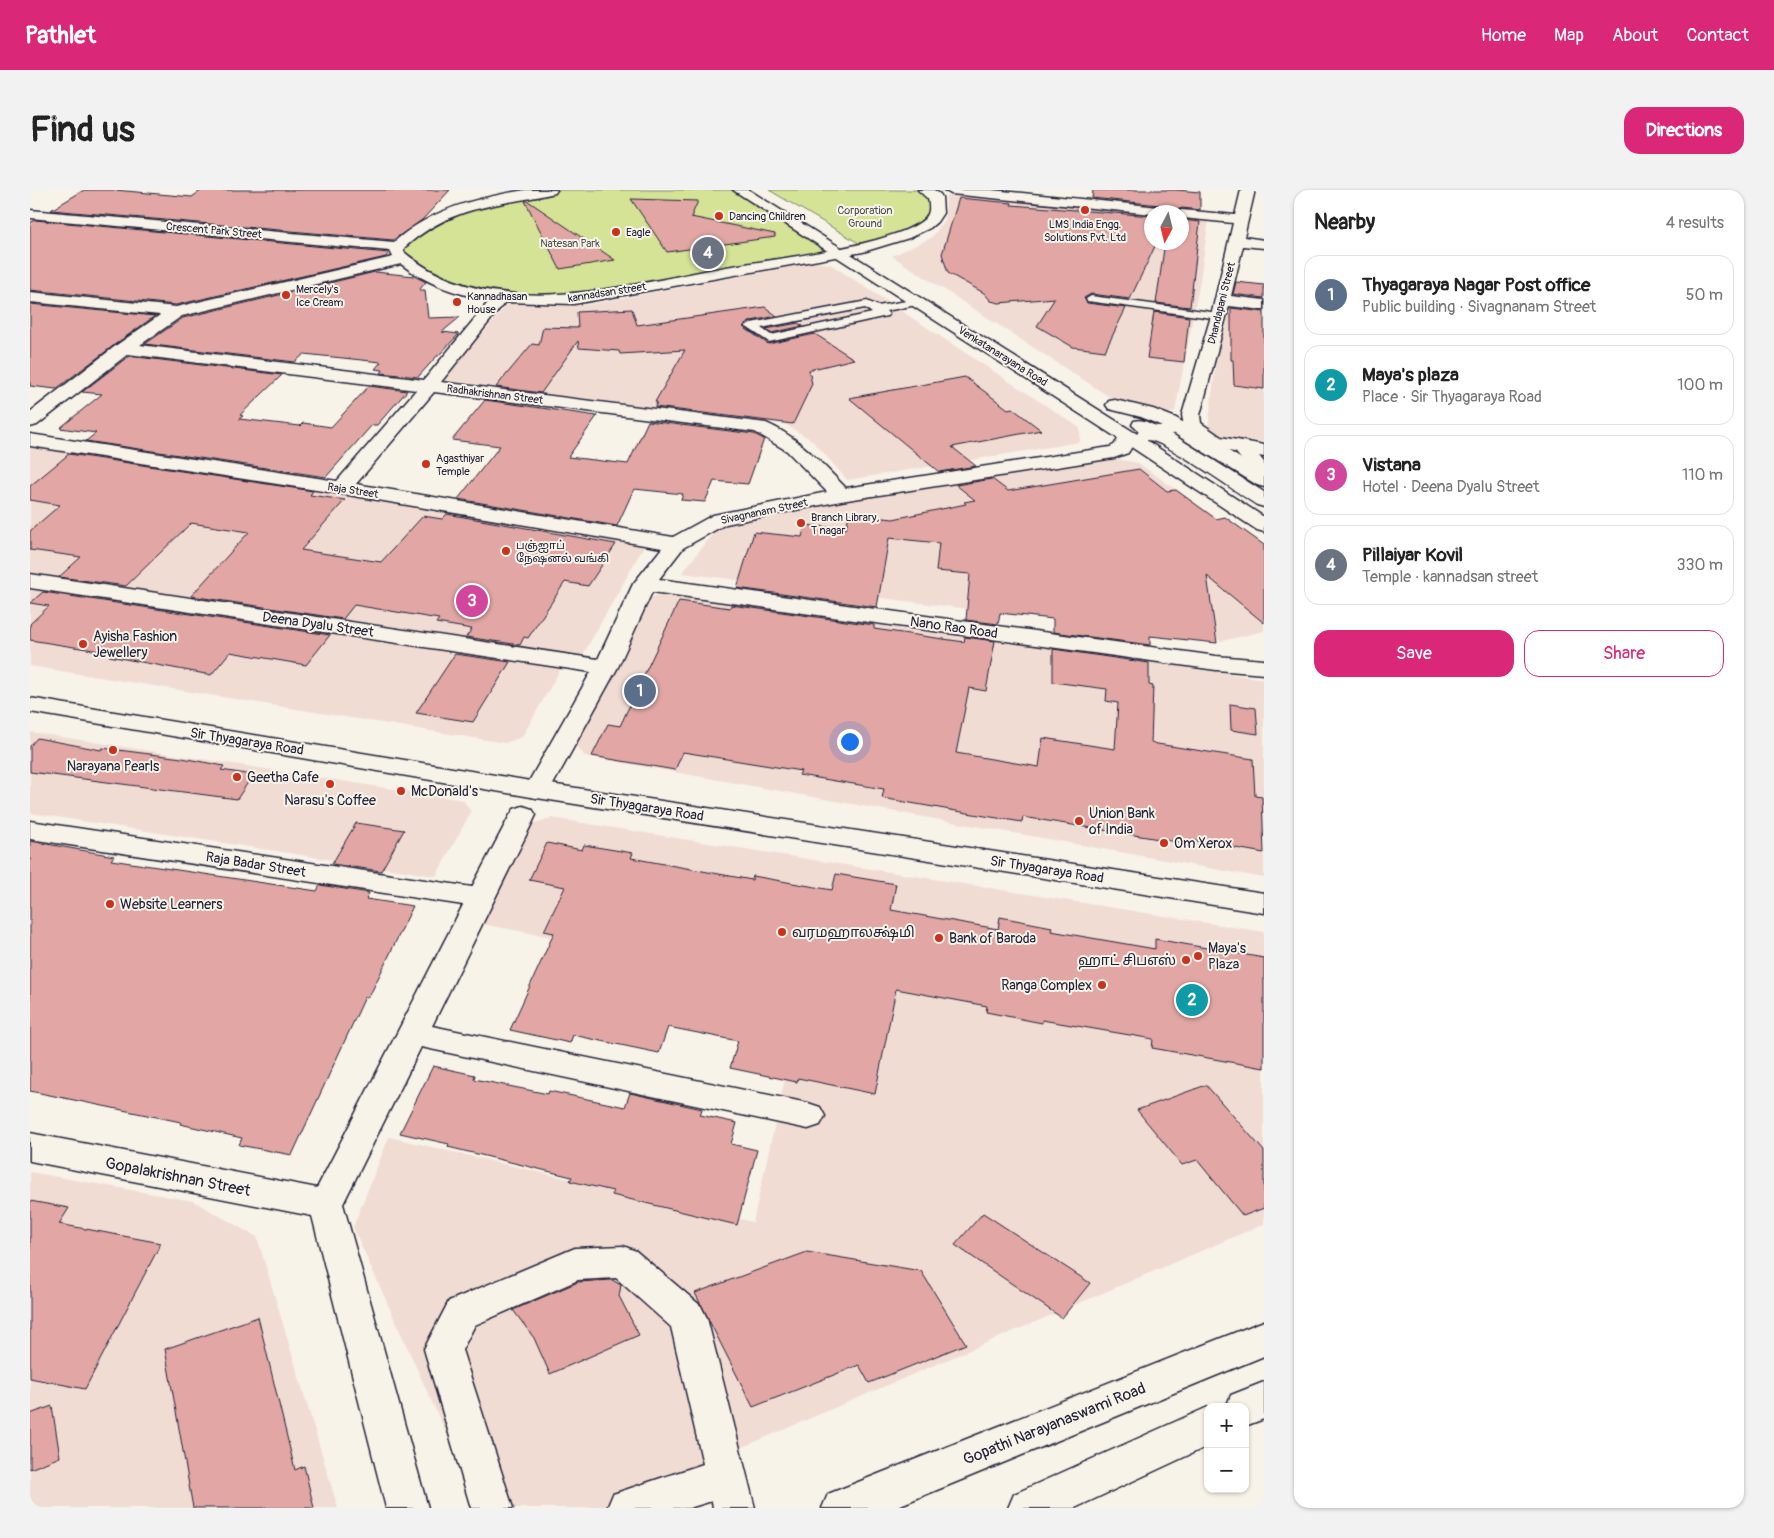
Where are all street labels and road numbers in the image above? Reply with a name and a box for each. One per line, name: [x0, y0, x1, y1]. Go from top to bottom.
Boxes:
street label: Crescent Park Street: [166, 220, 263, 241]
street label: Dhandapani Street: [1205, 260, 1238, 345]
street label: kannadsan street: [567, 280, 648, 305]
street label: Venkatanarayana Road: [956, 324, 1050, 389]
street label: Radhakrishnan Street: [446, 382, 545, 407]
street label: Raja Street: [327, 480, 380, 501]
street label: Sivagnanam Street: [719, 496, 809, 527]
street label: Deena Dyalu Street: [261, 608, 375, 641]
street label: Nano Rao Road: [909, 613, 999, 642]
street label: Sir Thyagaraya Road: [189, 724, 305, 759]
street label: Sir Thyagaraya Road: [589, 790, 705, 825]
street label: Raja Badar Street: [205, 848, 308, 881]
street label: Sir Thyagaraya Road: [989, 852, 1105, 887]
street label: Gopalakrishnan Street: [104, 1153, 253, 1201]
street label: Gopathi Narayanaswami Road: [960, 1378, 1149, 1470]

